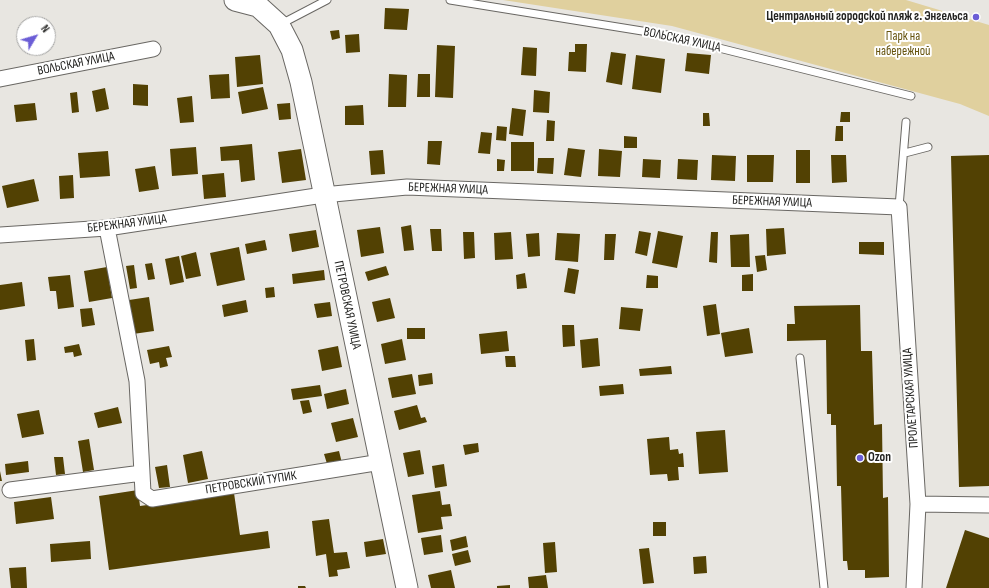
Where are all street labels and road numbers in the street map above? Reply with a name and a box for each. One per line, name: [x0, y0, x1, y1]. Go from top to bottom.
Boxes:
street label: ВОЛЬСКАЯ УЛИЦА: [642, 24, 722, 56]
street label: ВОЛЬСКАЯ УЛИЦА: [36, 49, 116, 79]
street label: БЕРЕЖНАЯ УЛИЦА: [408, 180, 488, 198]
street label: БЕРЕЖНАЯ УЛИЦА: [732, 193, 812, 211]
street label: БЕРЕЖНАЯ УЛИЦА: [86, 211, 168, 237]
street label: ПЕТРОВСКАЯ УЛИЦА: [330, 259, 364, 351]
street label: ПРОЛЕТАРСКАЯ УЛИЦА: [900, 347, 922, 449]
street label: ПЕТРОВСКИЙ ТУПИК: [204, 468, 298, 498]

